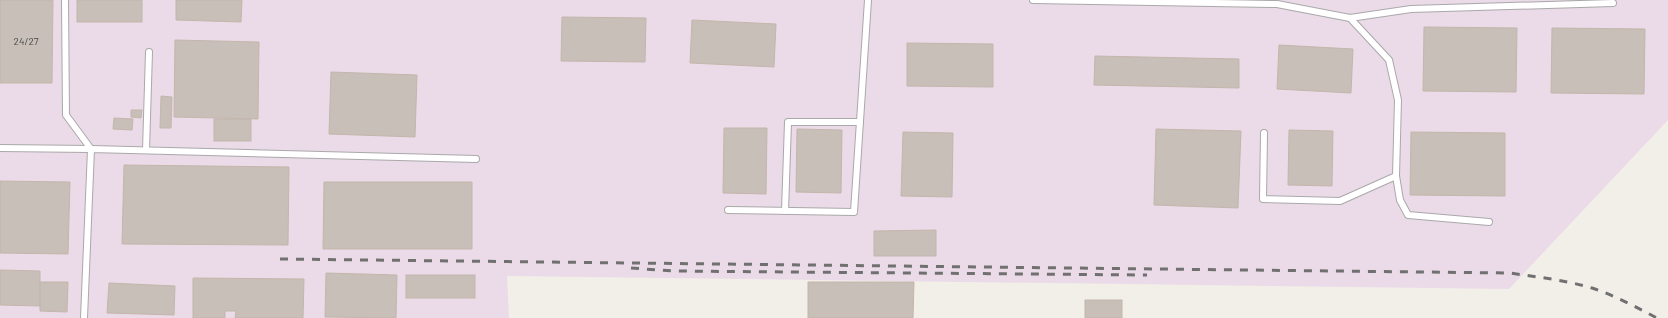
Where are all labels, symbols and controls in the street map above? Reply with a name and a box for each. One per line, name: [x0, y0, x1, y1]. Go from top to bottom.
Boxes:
house number: 24/27: [14, 35, 39, 47]

